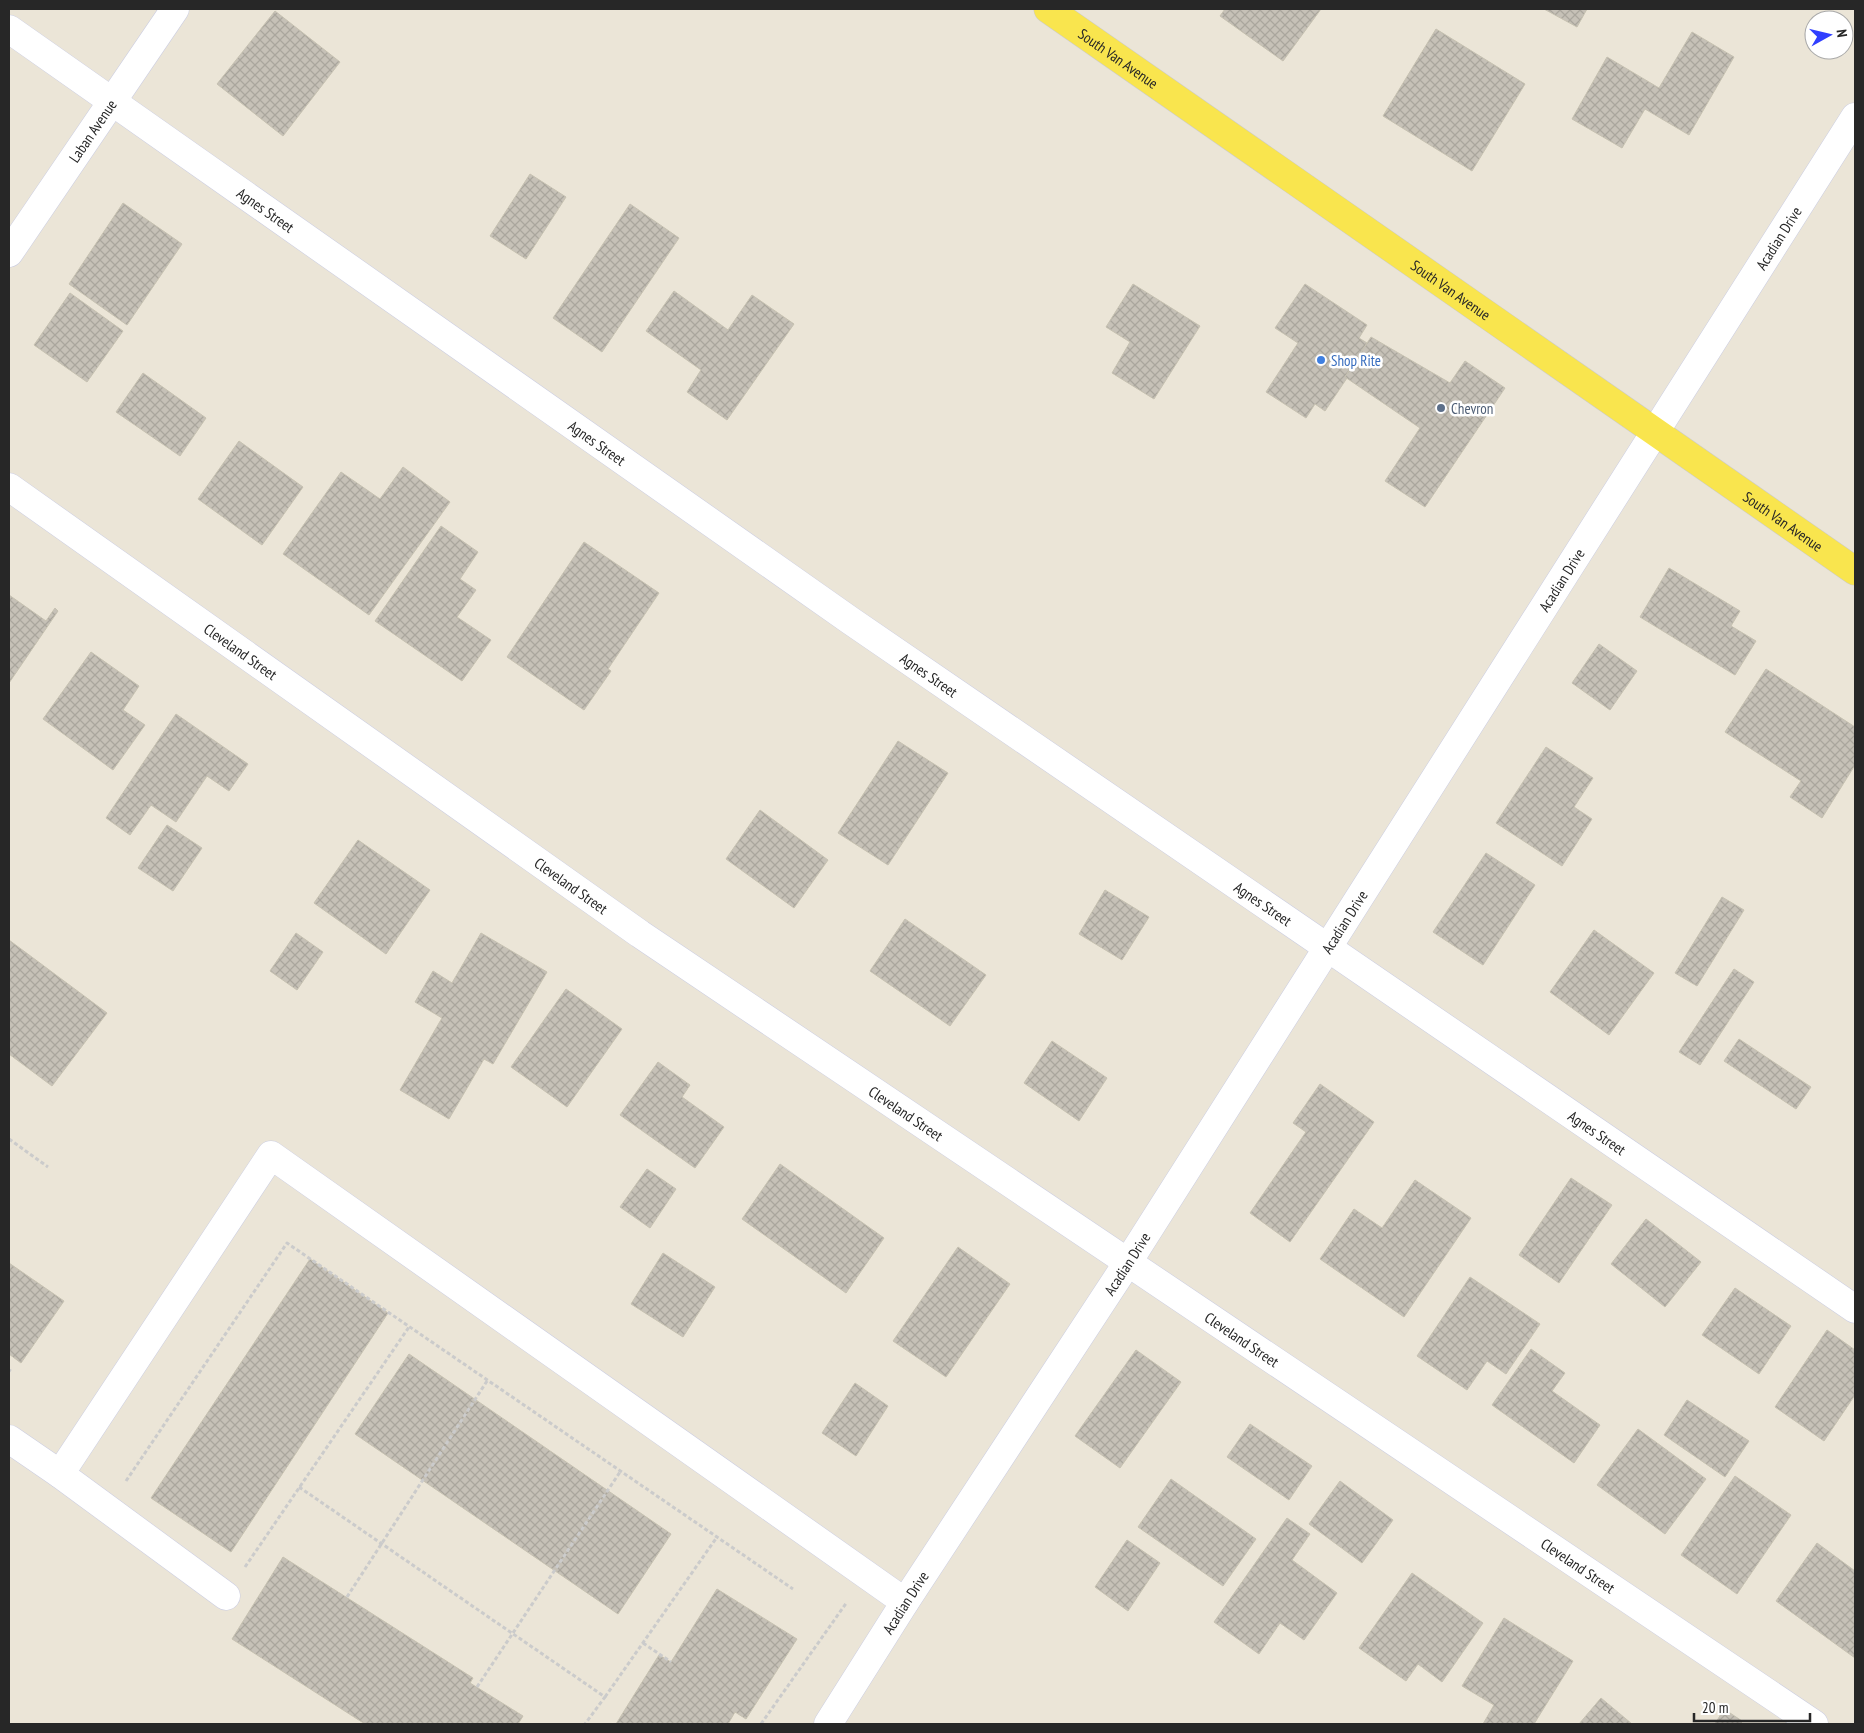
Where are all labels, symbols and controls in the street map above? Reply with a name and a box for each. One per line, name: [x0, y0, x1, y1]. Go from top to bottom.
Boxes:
north arrow: [1804, 10, 1854, 60]
street label: South Van Avenue: [1075, 24, 1162, 92]
text: N: [1832, 28, 1851, 38]
street label: Laban Avenue: [64, 96, 120, 166]
street label: Agnes Street: [234, 183, 298, 236]
street label: Acadian Drive: [1751, 203, 1805, 273]
street label: South Van Avenue: [1407, 255, 1494, 324]
place label: Shop Rite: [1331, 351, 1381, 370]
marker: Shop Rite: [1315, 354, 1327, 366]
place label: Chevron: [1451, 399, 1493, 418]
marker: Chevron: [1435, 402, 1447, 414]
street label: Agnes Street: [565, 416, 629, 469]
street label: South Van Avenue: [1740, 487, 1827, 555]
street label: Acadian Drive: [1534, 545, 1588, 615]
street label: Cleveland Street: [200, 619, 281, 684]
street label: Agnes Street: [897, 648, 962, 701]
street label: Cleveland Street: [531, 853, 612, 918]
street label: Agnes Street: [1231, 877, 1296, 930]
street label: Acadian Drive: [1317, 887, 1371, 957]
street label: Cleveland Street: [865, 1081, 947, 1145]
street label: Agnes Street: [1565, 1106, 1630, 1159]
street label: Acadian Drive: [1100, 1228, 1154, 1299]
street label: Cleveland Street: [1201, 1307, 1283, 1371]
street label: Cleveland Street: [1537, 1534, 1619, 1597]
street label: Acadian Drive: [878, 1567, 932, 1637]
scale bar: [1694, 1690, 1810, 1722]
text: 20 m: [1702, 1698, 1728, 1717]

